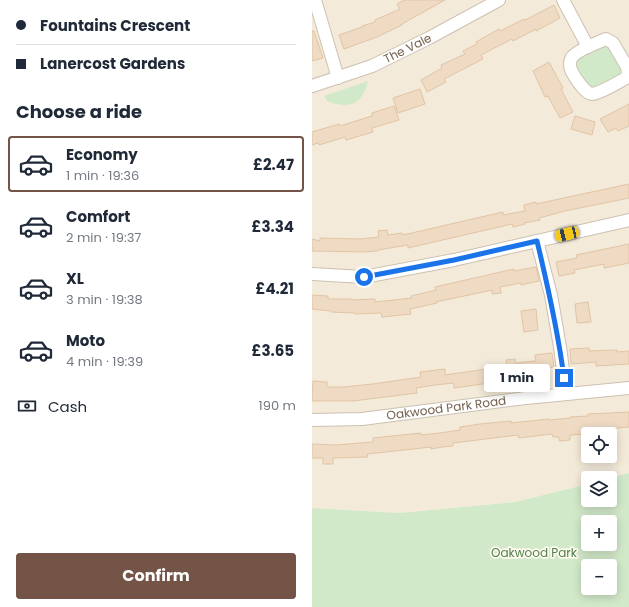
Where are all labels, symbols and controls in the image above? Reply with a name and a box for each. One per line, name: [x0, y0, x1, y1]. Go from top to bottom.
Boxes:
text: Fountains Crescent: [40, 15, 190, 36]
street label: The Vale: [381, 29, 434, 67]
text: Lanercost Gardens: [40, 53, 185, 74]
text: Choose a ride: [16, 99, 142, 124]
text: Economy: [66, 144, 138, 165]
icon: car: [18, 146, 54, 182]
text: £2.47: [253, 154, 294, 175]
text: 1 min · 19:36: [66, 166, 139, 185]
text: Comfort: [66, 206, 130, 227]
icon: car: [18, 208, 54, 244]
text: £3.34: [252, 216, 294, 237]
car: [554, 225, 580, 243]
text: 2 min · 19:37: [66, 228, 141, 247]
text: XL: [66, 268, 84, 289]
route start: [355, 268, 373, 286]
icon: car: [18, 270, 54, 306]
text: £4.21: [255, 278, 294, 299]
text: 3 min · 19:38: [66, 290, 143, 309]
text: Moto: [66, 330, 105, 351]
icon: car: [18, 332, 54, 368]
text: £3.65: [251, 340, 294, 361]
text: 4 min · 19:39: [66, 352, 143, 371]
callout: 1 min: [484, 364, 550, 392]
text: 1 min: [500, 368, 534, 387]
route end: [555, 369, 573, 387]
street label: Oakwood Park Road: [385, 392, 507, 424]
icon: cash: [16, 395, 38, 417]
text: Cash: [48, 396, 87, 417]
text: 190 m: [259, 396, 296, 415]
map controls: [581, 427, 617, 595]
button: locate: [581, 427, 617, 463]
button: layers: [581, 471, 617, 507]
button: +: [581, 515, 617, 551]
park label: Oakwood Park: [491, 544, 578, 561]
button: Confirm: [16, 553, 296, 599]
button: −: [581, 559, 617, 595]

